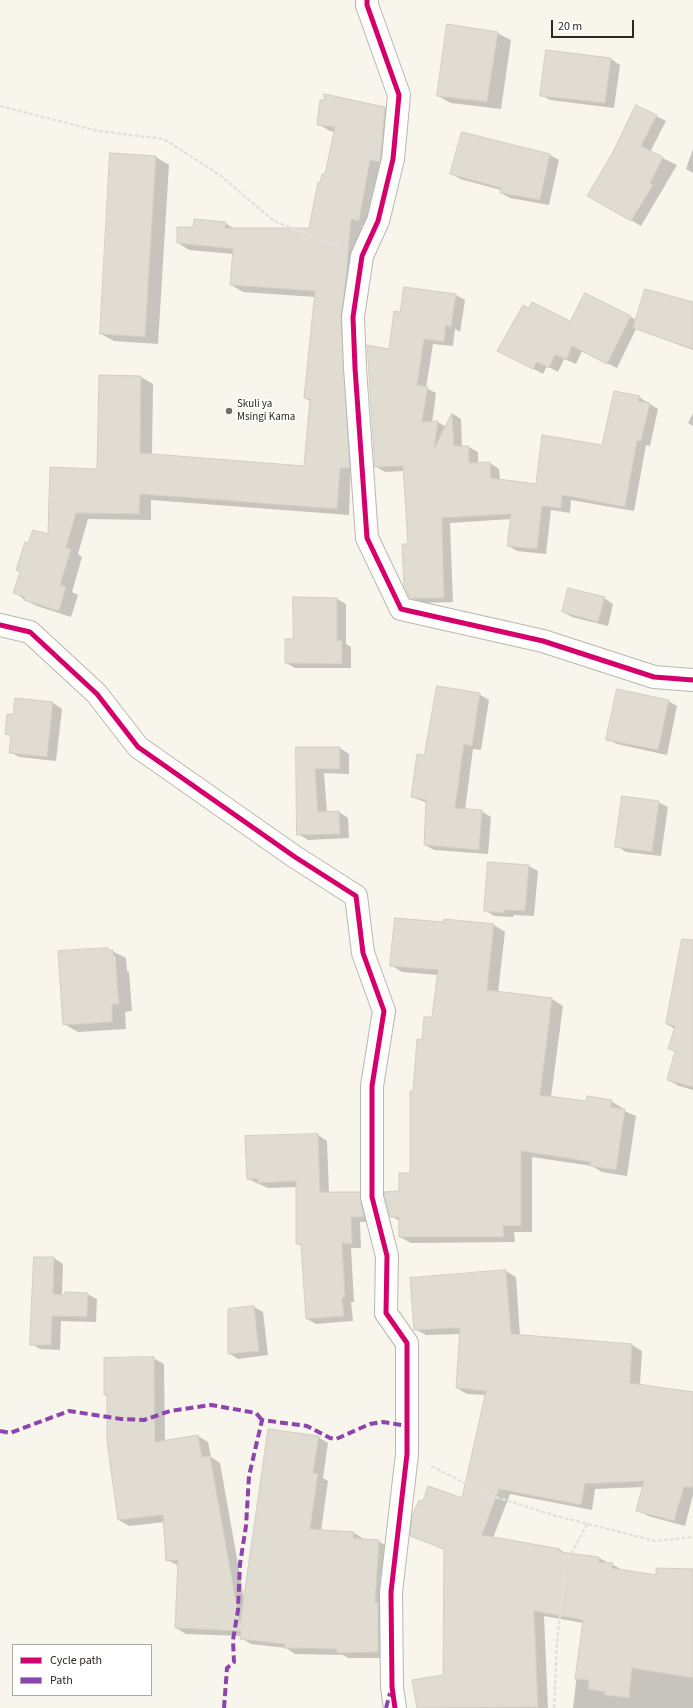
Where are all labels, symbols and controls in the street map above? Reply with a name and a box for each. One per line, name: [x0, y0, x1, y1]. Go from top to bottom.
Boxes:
scale bar: [553, 12, 636, 38]
text: 20 m: [558, 18, 582, 35]
place label: Skuli ya Msingi Kama: [237, 398, 295, 424]
marker: Skuli ya Msingi Kama: [224, 406, 234, 416]
legend: [12, 1644, 152, 1696]
text: Cycle path: [50, 1652, 102, 1669]
text: Path: [50, 1672, 73, 1689]

